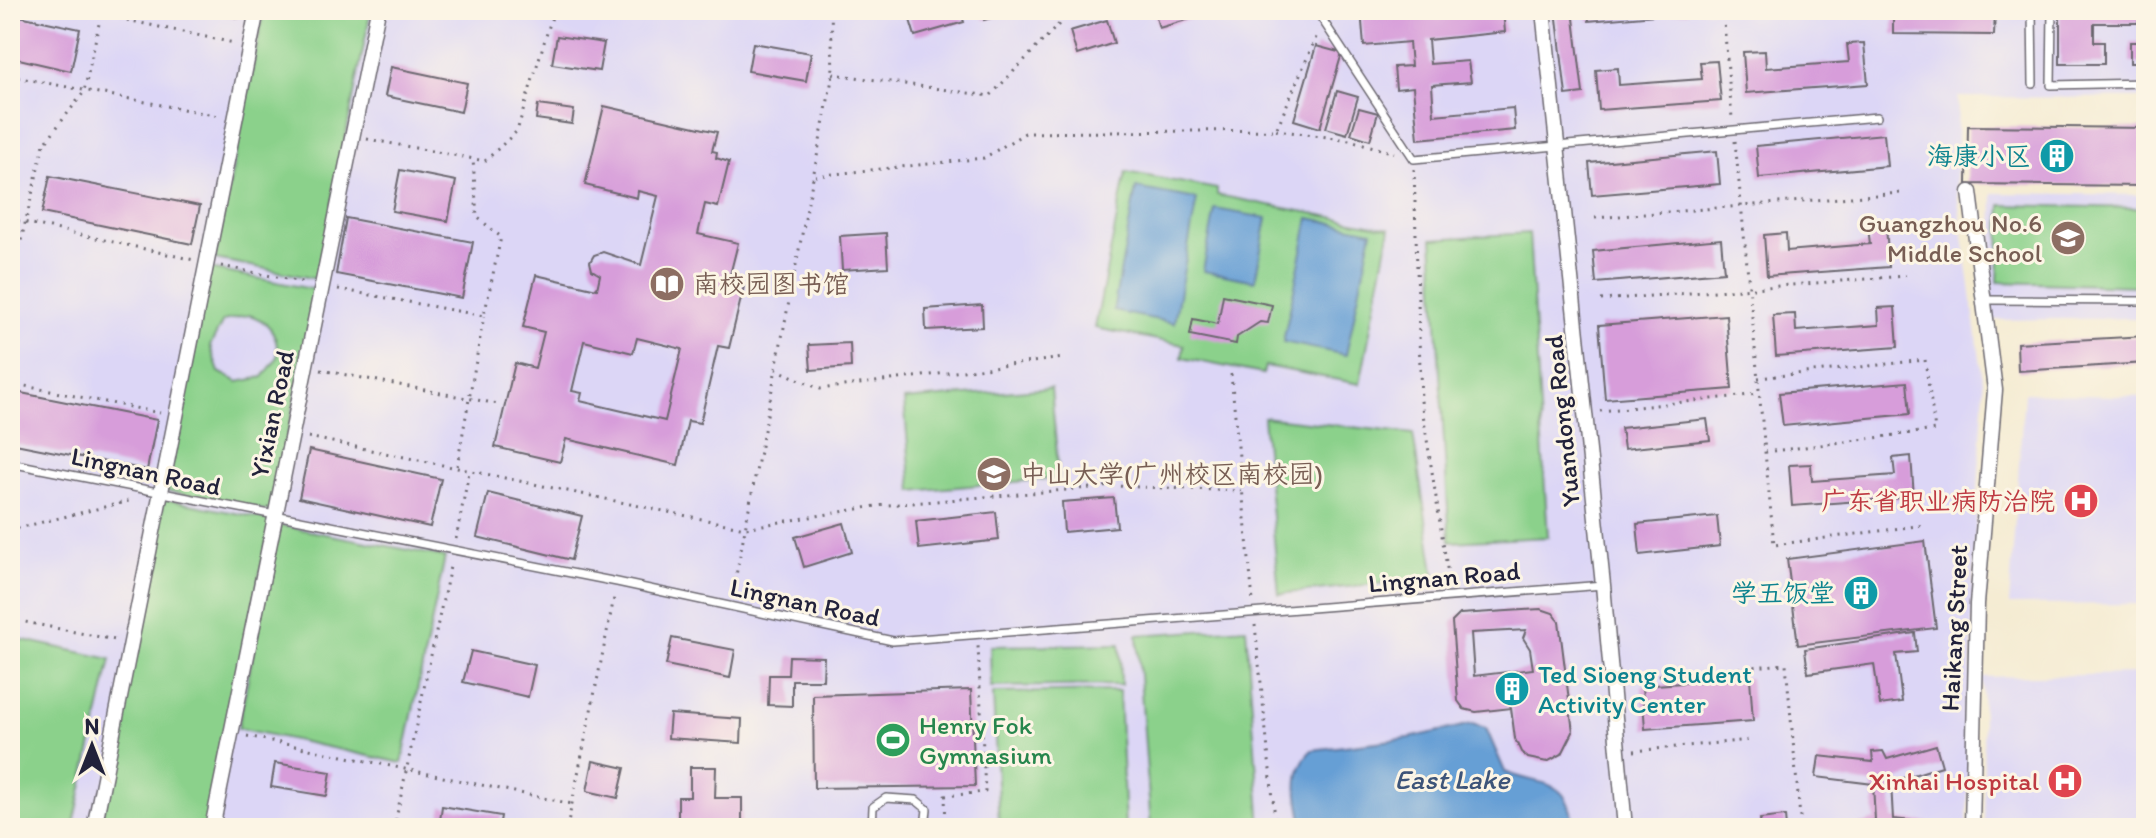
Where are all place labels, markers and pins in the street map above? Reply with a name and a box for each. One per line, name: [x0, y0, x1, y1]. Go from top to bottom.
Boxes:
building icon: 海康小区: [2038, 137, 2076, 175]
place label: 海康小区: [1927, 140, 2031, 172]
place label: Guangzhou No.6 Middle School: [1859, 207, 2042, 269]
school or university icon: Guangzhou No.6 Middle School: [2049, 219, 2087, 257]
library icon: 南校园图书馆: [648, 265, 686, 303]
place label: 南校园图书馆: [693, 268, 849, 300]
school or university icon: 中山大学(广州校区南校园): [975, 455, 1013, 493]
place label: 中山大学(广州校区南校园): [1020, 458, 1323, 490]
hospital icon: 广东省职业病防治院: [2062, 482, 2100, 520]
place label: 广东省职业病防治院: [1821, 485, 2055, 517]
building icon: 学五饭堂: [1842, 574, 1880, 612]
place label: 学五饭堂: [1731, 577, 1835, 609]
place label: Ted Sioeng Student Activity Center: [1538, 658, 1752, 720]
building icon: Ted Sioeng Student Activity Center: [1493, 670, 1531, 708]
place label: Henry Fok Gymnasium: [919, 709, 1052, 771]
sports icon: Henry Fok Gymnasium: [874, 721, 912, 759]
hospital icon: Xinhai Hospital: [2046, 762, 2084, 800]
place label: Xinhai Hospital: [1869, 765, 2039, 797]

